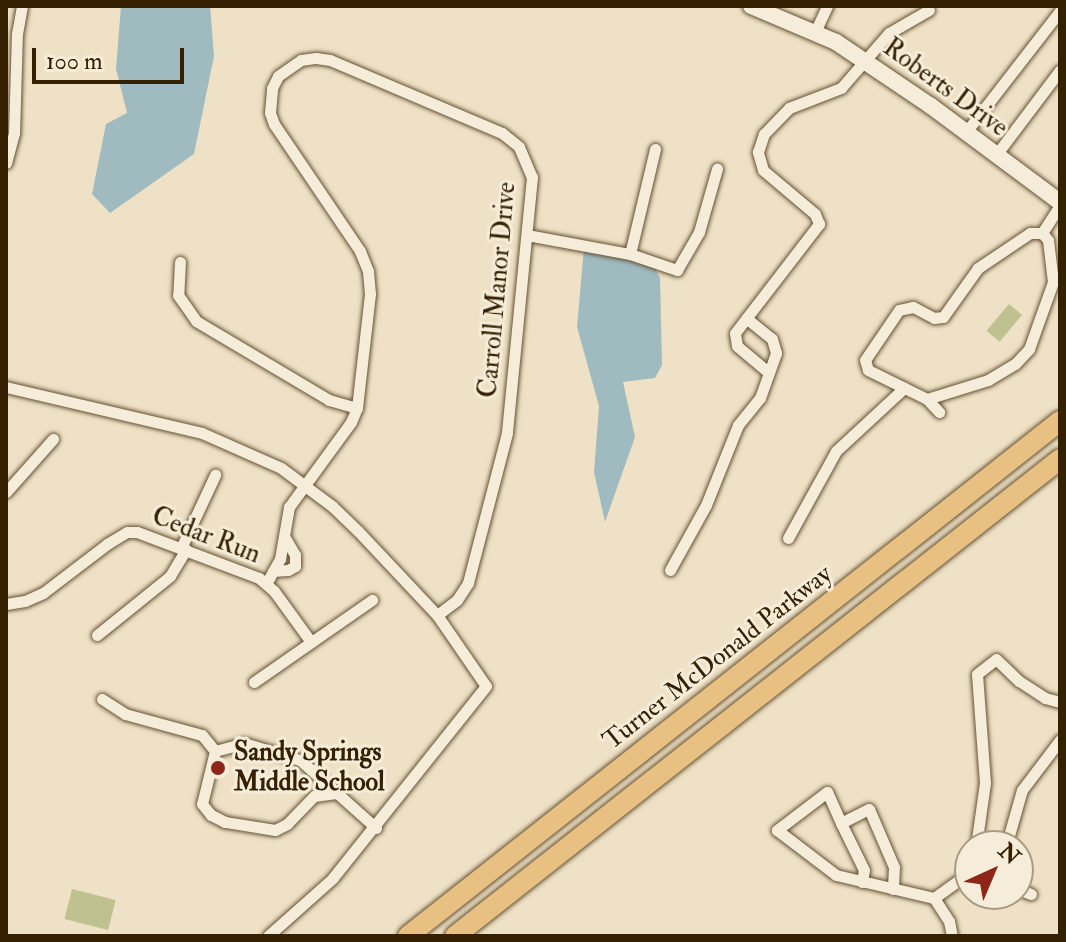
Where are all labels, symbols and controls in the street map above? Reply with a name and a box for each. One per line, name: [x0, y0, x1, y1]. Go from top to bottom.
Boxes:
scale bar: [36, 32, 188, 82]
street label: Roberts Drive: [877, 32, 1013, 144]
text: 100 m: [46, 46, 103, 77]
street label: Carroll Manor Drive: [473, 181, 523, 399]
street label: Cedar Run: [147, 501, 265, 571]
street label: Turner McDonald Parkway: [597, 559, 839, 757]
place label: Sandy Springs Middle School: [234, 737, 385, 798]
marker: Sandy Springs Middle School: [209, 759, 227, 777]
north arrow: [954, 830, 1034, 910]
text: N: [992, 837, 1026, 871]

